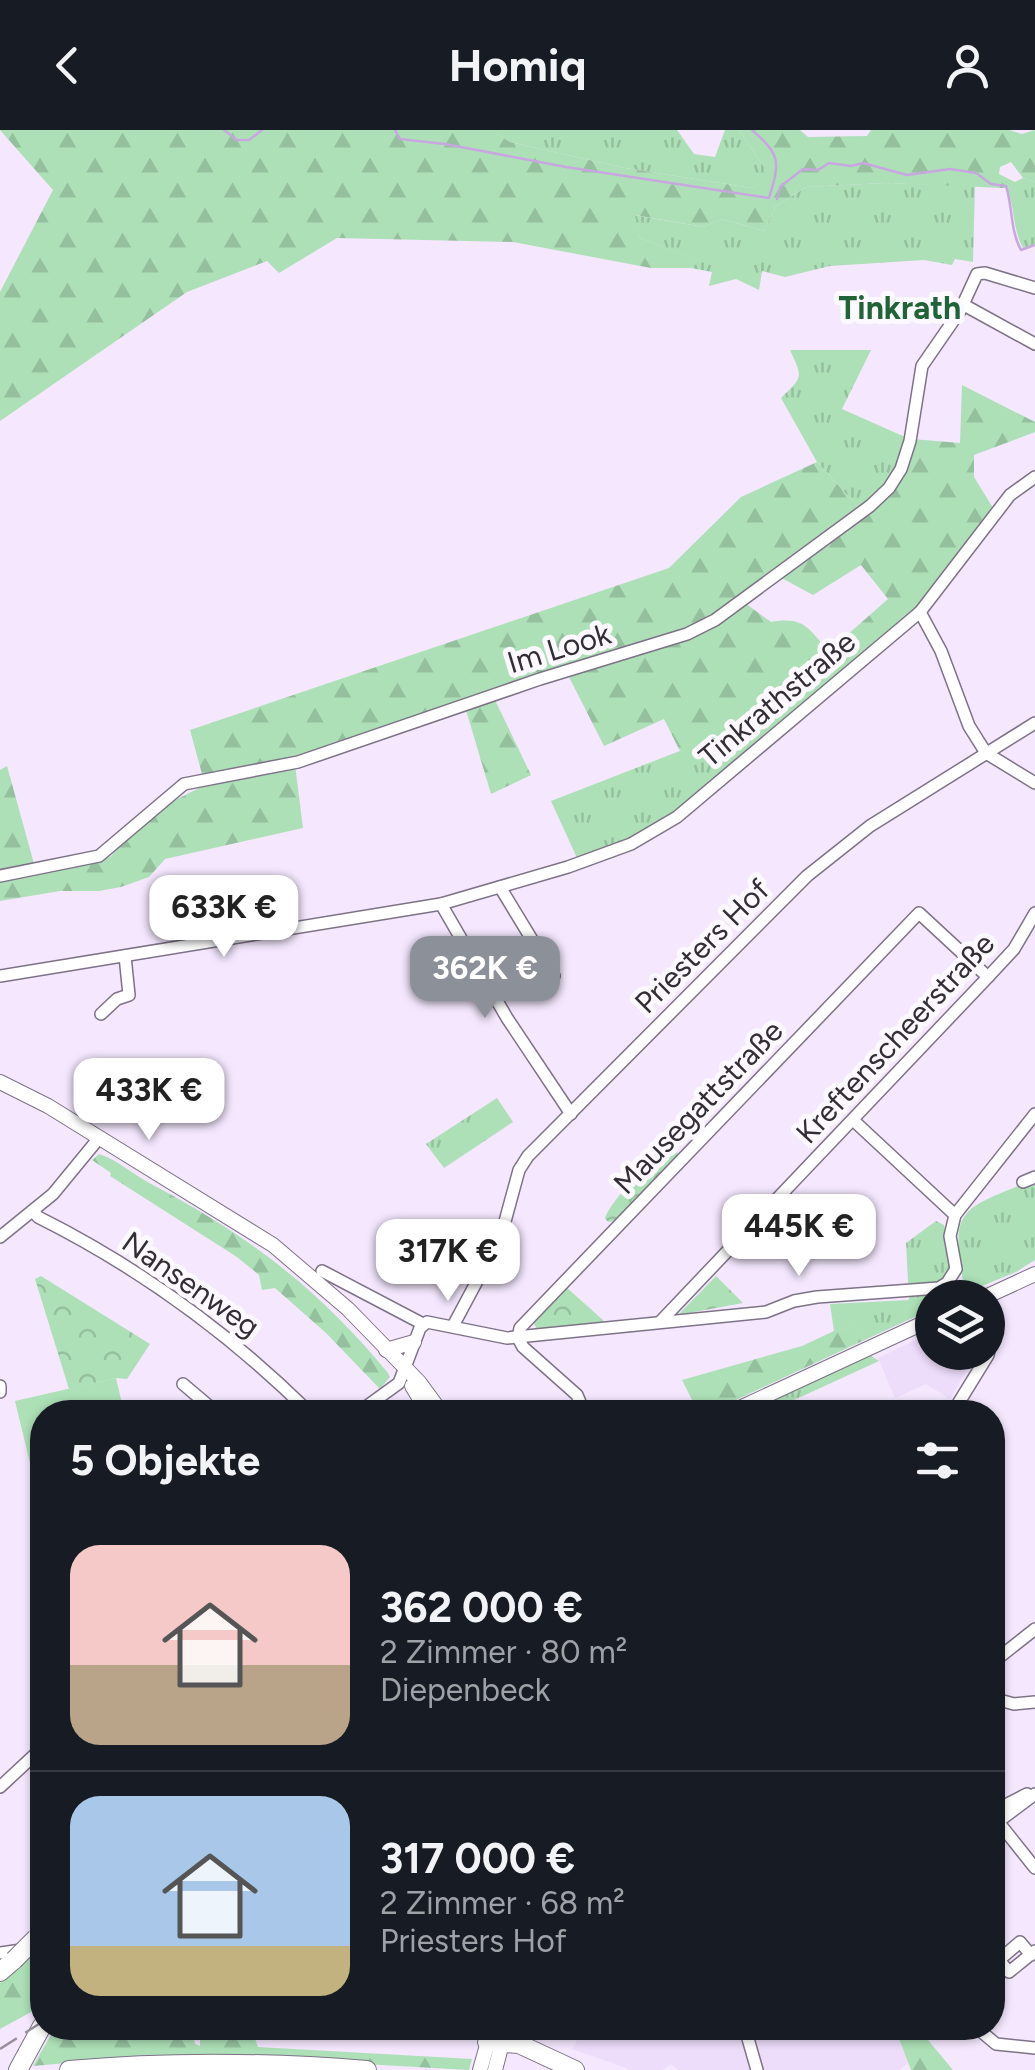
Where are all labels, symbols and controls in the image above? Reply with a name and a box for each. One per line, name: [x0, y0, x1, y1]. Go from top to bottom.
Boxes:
icon: back: [40, 38, 95, 93]
text: Homiq: [449, 38, 586, 92]
icon: person: [940, 38, 995, 93]
district label: Tinkrath: [839, 289, 961, 327]
street label: Im Look: [503, 615, 616, 681]
street label: Tinkrathstraße: [691, 623, 863, 775]
street label: Priesters Hof: [627, 871, 777, 1021]
pin: 633K €: [143, 875, 305, 960]
text: 633K €: [171, 888, 277, 926]
street label: Kreftenscheerstraße: [788, 925, 1002, 1151]
pin: 362K €: [404, 936, 566, 1021]
text: 362K €: [432, 949, 538, 987]
street label: Mausegattstraße: [606, 1012, 790, 1202]
pin: 433K €: [68, 1058, 230, 1143]
text: 433K €: [95, 1071, 203, 1109]
pin: 445K €: [718, 1194, 880, 1279]
text: 445K €: [744, 1207, 854, 1245]
pin: 317K €: [367, 1219, 529, 1304]
street label: Nansenweg: [115, 1223, 267, 1345]
text: 317K €: [398, 1232, 498, 1270]
map controls: [915, 1280, 1005, 1370]
button: layers: [915, 1280, 1005, 1370]
icon: filters: [910, 1433, 965, 1488]
text: 5 Objekte: [70, 1435, 260, 1486]
text: 362 000 €: [380, 1582, 583, 1633]
icon: home: [150, 1585, 270, 1705]
text: 2 Zimmer · 80 m²: [380, 1633, 627, 1671]
text: Diepenbeck: [380, 1671, 550, 1709]
text: 317 000 €: [380, 1833, 575, 1884]
icon: home: [150, 1836, 270, 1956]
text: 2 Zimmer · 68 m²: [380, 1884, 625, 1922]
text: Priesters Hof: [380, 1922, 567, 1960]

